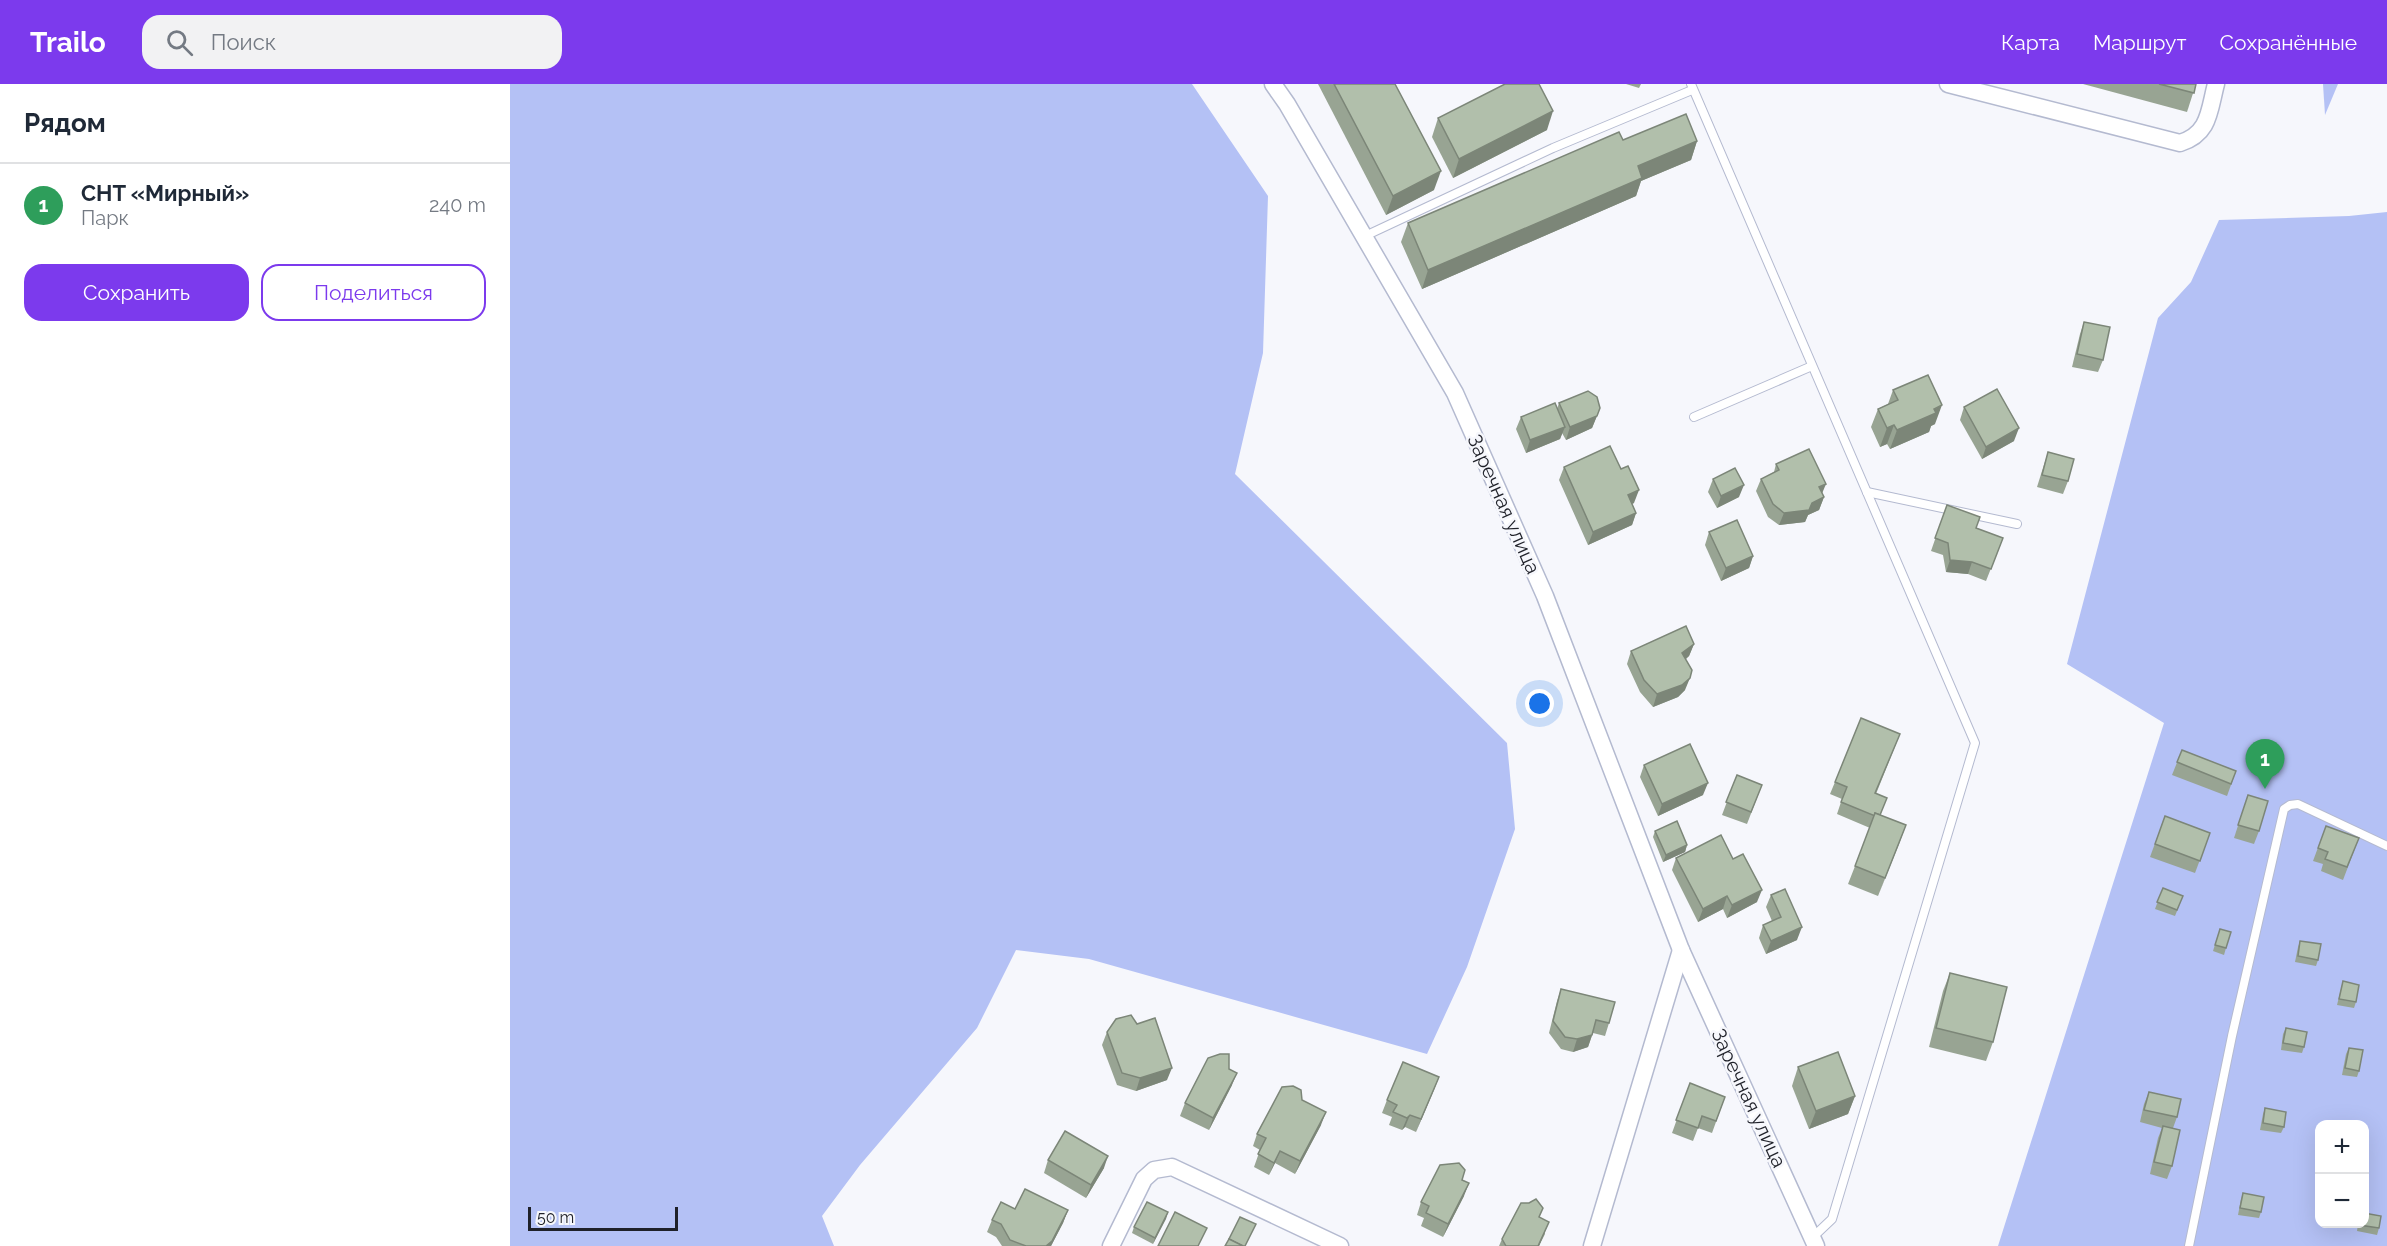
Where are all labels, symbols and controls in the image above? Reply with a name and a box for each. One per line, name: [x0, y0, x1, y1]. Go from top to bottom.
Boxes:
search box: [142, 15, 562, 69]
text: Trailo: [30, 26, 106, 59]
icon: search: [163, 26, 196, 59]
text: Поиск: [211, 29, 276, 55]
text: Карта: [2001, 30, 2060, 55]
text: Маршрут: [2093, 30, 2186, 55]
text: Сохранённые: [2219, 30, 2357, 55]
text: Рядом: [24, 108, 106, 138]
text: СНТ «Мирный»: [81, 180, 249, 206]
text: 1: [39, 193, 48, 217]
text: 240 m: [429, 193, 486, 217]
text: Парк: [81, 206, 129, 230]
button: Сохранить: [24, 264, 249, 321]
button: Поделиться: [261, 264, 486, 321]
street label: Заречная улица: [1462, 430, 1546, 578]
your location: [1525, 689, 1554, 718]
pin: 1: [2246, 740, 2284, 789]
street label: Заречная улица: [1706, 1025, 1792, 1171]
map controls: [2315, 1120, 2369, 1228]
button: +: [2315, 1120, 2369, 1174]
button: −: [2315, 1174, 2369, 1228]
scale bar: [528, 1204, 678, 1232]
text: 50 m: [537, 1208, 574, 1227]

